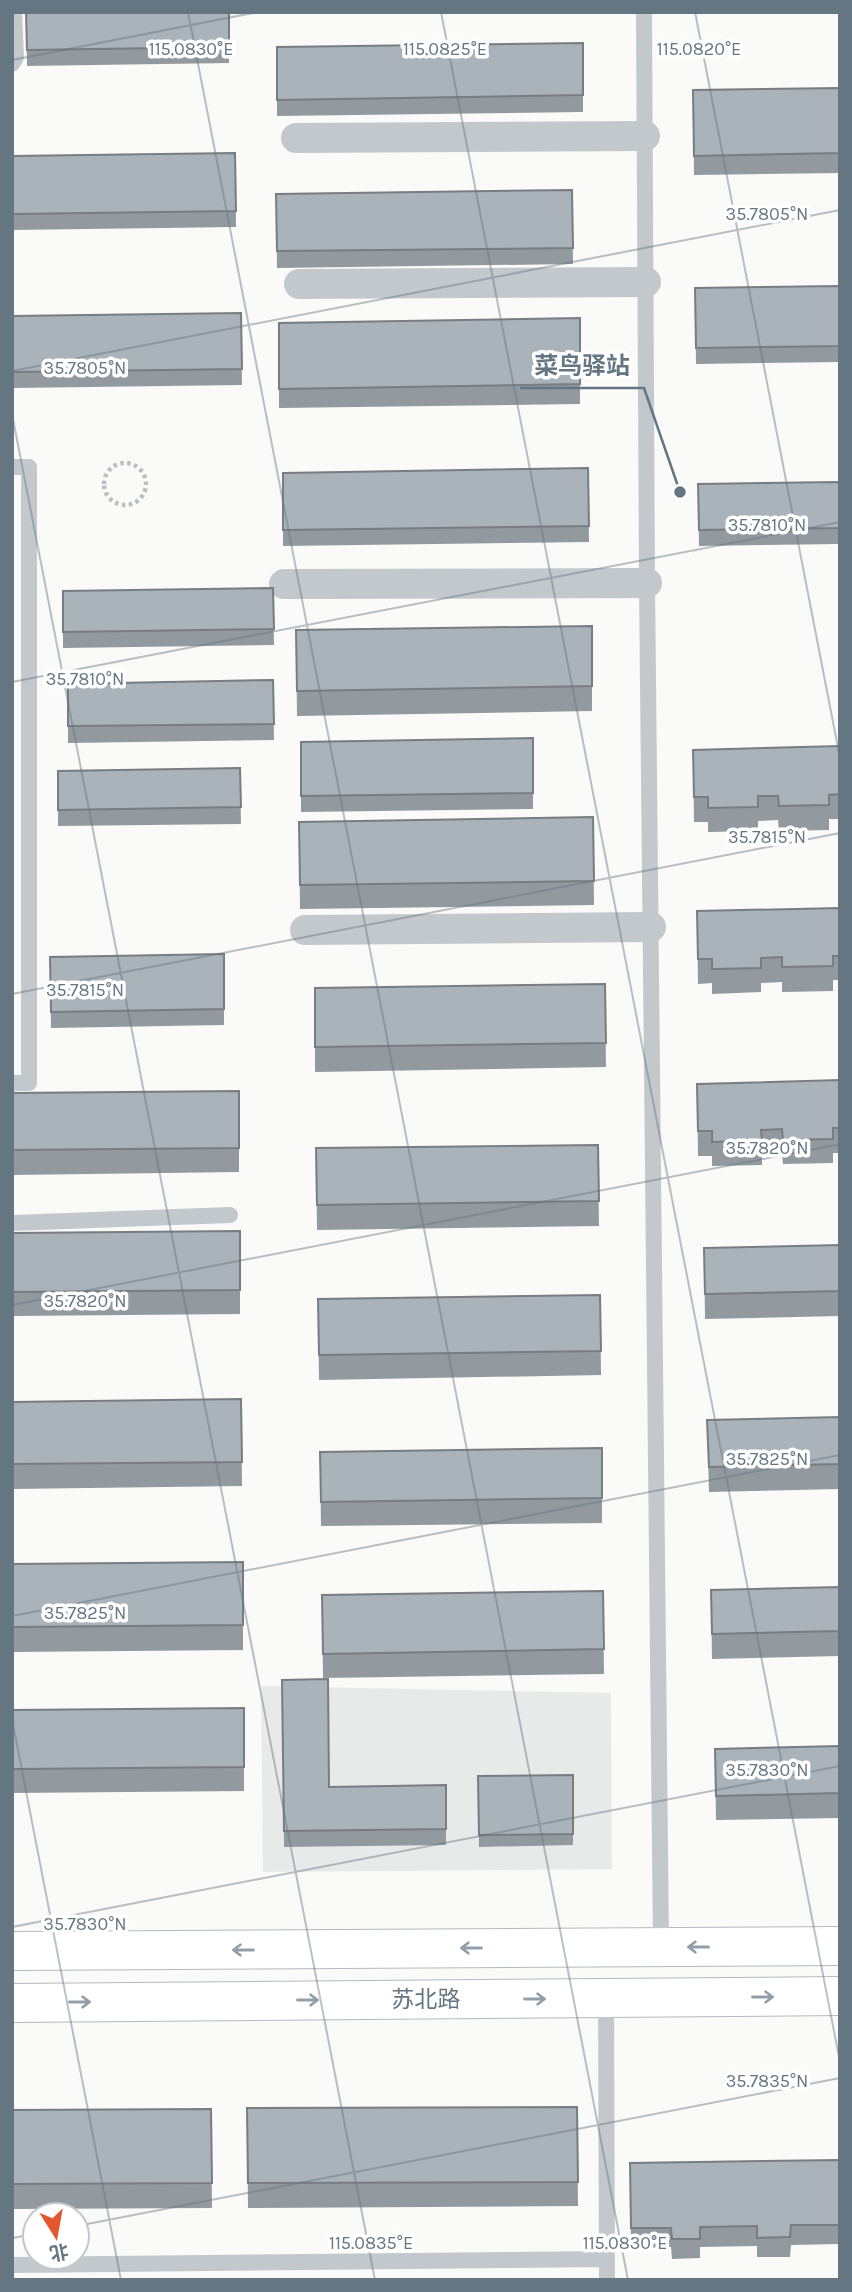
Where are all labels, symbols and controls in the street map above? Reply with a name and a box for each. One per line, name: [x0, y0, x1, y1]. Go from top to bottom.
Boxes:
text: 115.0830°E: [149, 38, 233, 60]
text: 115.0825°E: [403, 38, 487, 60]
text: 115.0820°E: [657, 38, 741, 60]
text: 35.7805°N: [726, 203, 808, 225]
callout: 菜鸟驿站: [520, 343, 644, 388]
text: 菜鸟驿站: [534, 352, 630, 380]
text: 35.7805°N: [44, 357, 126, 379]
text: 35.7810°N: [728, 514, 806, 536]
text: 35.7810°N: [46, 668, 124, 690]
text: 35.7815°N: [728, 826, 806, 848]
text: 35.7815°N: [46, 979, 124, 1001]
text: 35.7820°N: [725, 1137, 809, 1159]
text: 35.7820°N: [43, 1290, 127, 1312]
text: 35.7825°N: [726, 1448, 808, 1470]
text: 35.7825°N: [44, 1602, 126, 1624]
text: 35.7830°N: [725, 1759, 809, 1781]
text: 35.7830°N: [43, 1913, 127, 1935]
one-way arrow: [687, 1940, 710, 1954]
one-way arrow: [459, 1942, 482, 1955]
one-way arrow: [232, 1943, 255, 1957]
street label: 苏北路: [392, 1986, 461, 2013]
one-way arrow: [751, 1990, 774, 2004]
one-way arrow: [524, 1992, 547, 2005]
one-way arrow: [296, 1993, 319, 2007]
one-way arrow: [69, 1995, 92, 2009]
text: 35.7835°N: [726, 2070, 808, 2092]
north arrow: [21, 2201, 91, 2271]
text: 115.0835°E: [329, 2232, 413, 2254]
text: 115.0830°E: [583, 2232, 667, 2254]
text: 北: [48, 2239, 70, 2264]

